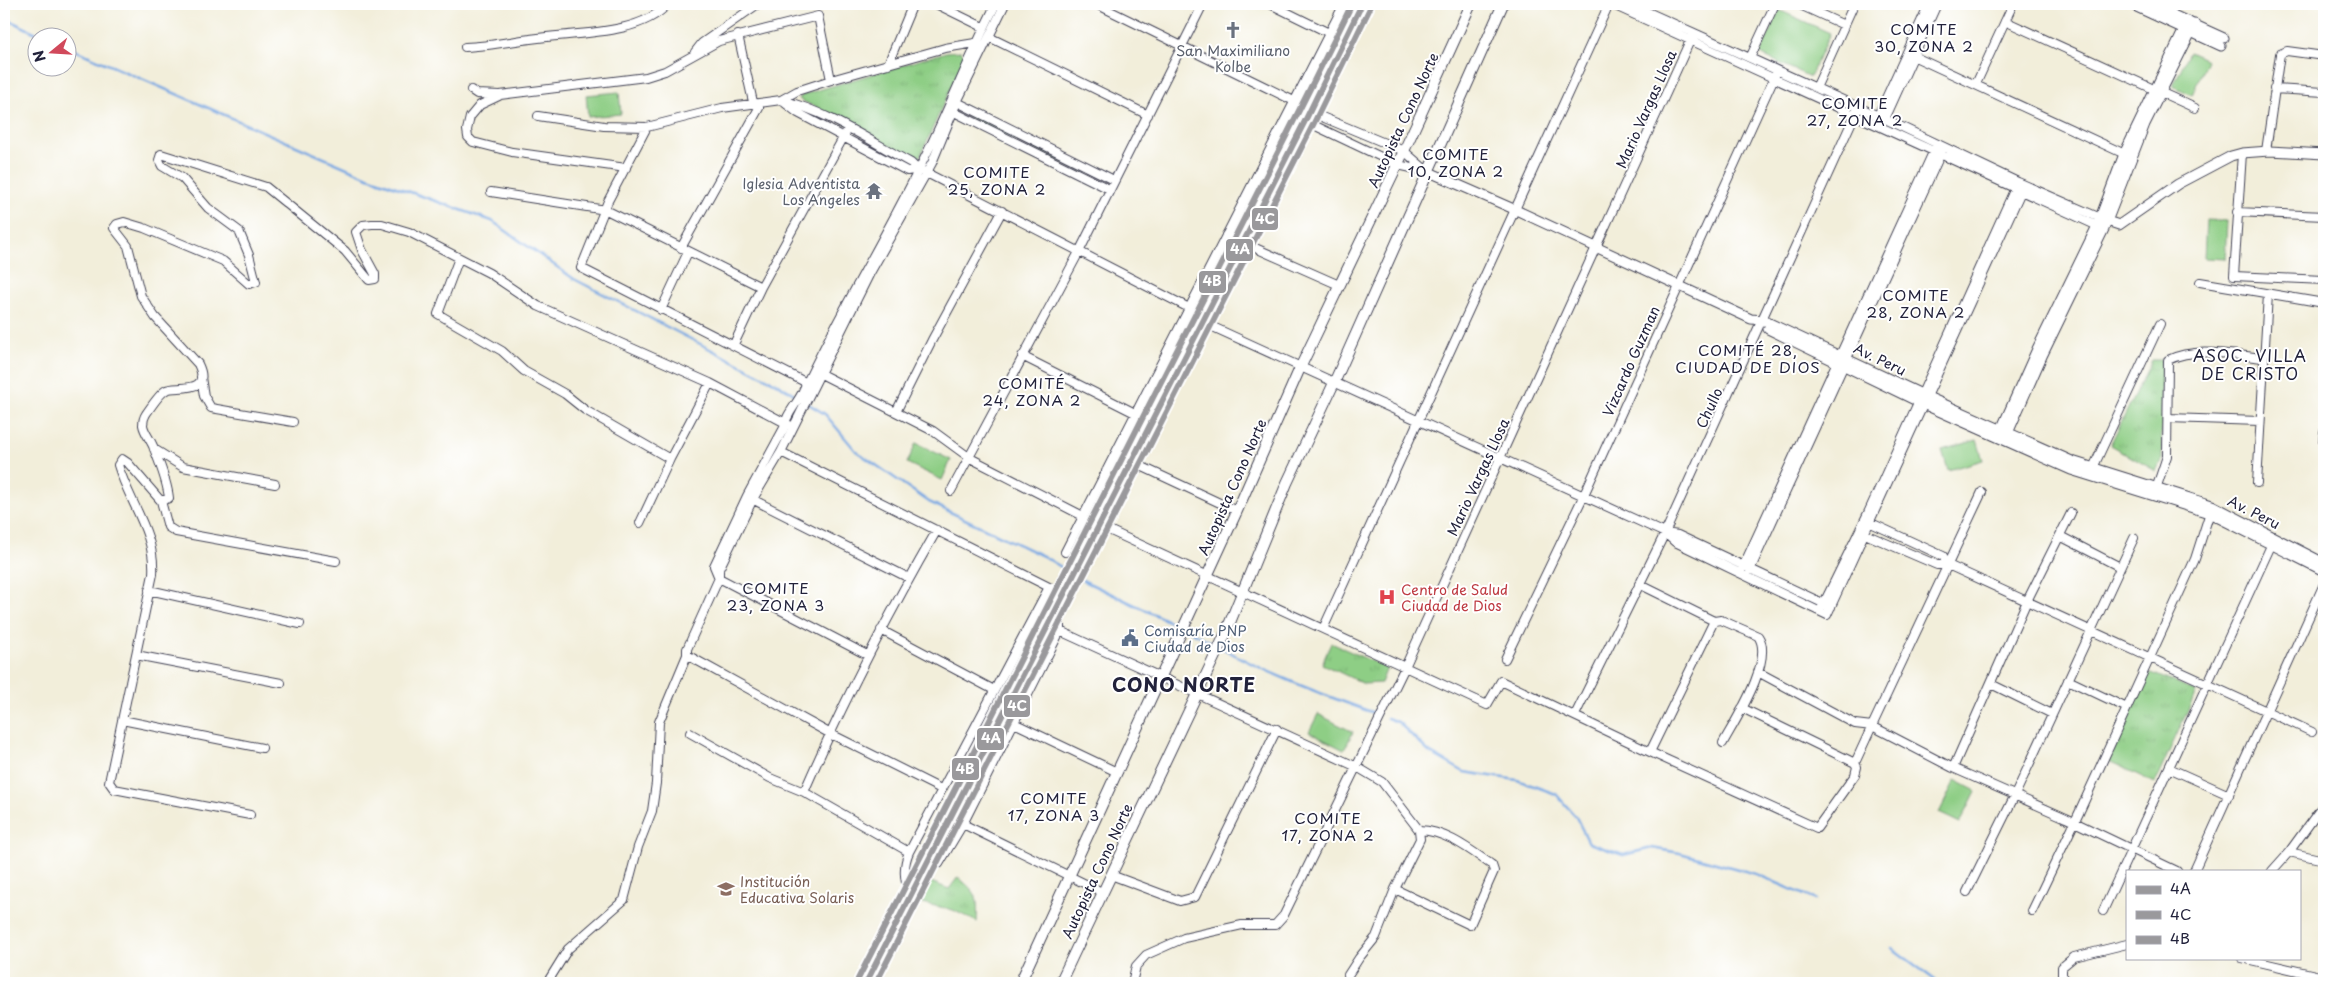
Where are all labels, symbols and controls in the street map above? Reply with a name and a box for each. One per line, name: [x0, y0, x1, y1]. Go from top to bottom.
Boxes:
district label: COMITE 30, ZONA 2: [1874, 17, 1974, 57]
church icon: San Maximiliano Kolbe: [1223, 20, 1243, 40]
north arrow: [28, 28, 78, 78]
place label: San Maximiliano Kolbe: [1176, 40, 1290, 77]
street label: Mario Vargas Llosa: [1610, 46, 1682, 172]
text: N: [27, 48, 51, 65]
street label: Autopista Cono Norte: [1362, 49, 1444, 191]
district label: COMITE 27, ZONA 2: [1807, 91, 1903, 131]
district label: COMITE 10, ZONA 2: [1408, 142, 1504, 182]
district label: COMITE 25, ZONA 2: [948, 160, 1046, 200]
place label: Iglesia Adventista Los Angeles: [743, 173, 860, 210]
temple icon: Iglesia Adventista Los Angeles: [864, 181, 884, 201]
line badge: 4C: [1251, 207, 1279, 231]
text: 4C: [1255, 208, 1275, 229]
line badge: 4A: [1225, 238, 1254, 262]
text: 4A: [1230, 238, 1250, 259]
line badge: 4B: [1198, 270, 1227, 294]
text: 4B: [1202, 270, 1222, 291]
district label: COMITE 28, ZONA 2: [1867, 283, 1965, 323]
street label: Vizcardo Guzman: [1597, 302, 1665, 420]
street label: Av. Peru: [1850, 337, 1910, 381]
district label: COMITÉ 28, CIUDAD DE DIOS: [1675, 338, 1821, 378]
district label: ASOC. VILLA DE CRISTO: [2193, 343, 2307, 385]
district label: COMITÉ 24, ZONA 2: [983, 371, 1081, 411]
street label: Chullo: [1690, 384, 1728, 432]
street label: Mario Vargas Llosa: [1442, 414, 1515, 539]
street label: Autopista Cono Norte: [1192, 416, 1272, 558]
street label: Av. Peru: [2224, 490, 2284, 534]
district label: COMITE 23, ZONA 3: [727, 576, 825, 616]
place label: Centro de Salud Ciudad de Dios: [1401, 579, 1508, 616]
hospital icon: Centro de Salud Ciudad de Dios: [1377, 587, 1397, 607]
place label: Comisaría PNP Ciudad de Dios: [1144, 620, 1246, 657]
public building icon: Comisaría PNP Ciudad de Dios: [1120, 628, 1140, 648]
district label: CONO NORTE: [1112, 670, 1256, 698]
line badge: 4C: [1003, 694, 1031, 718]
text: 4C: [1007, 695, 1027, 716]
line badge: 4A: [976, 727, 1005, 751]
text: 4A: [981, 727, 1001, 748]
line badge: 4B: [951, 757, 980, 781]
text: 4B: [955, 758, 975, 779]
district label: COMITE 17, ZONA 3: [1008, 786, 1100, 826]
street label: Autopista Cono Norte: [1056, 800, 1138, 942]
district label: COMITE 17, ZONA 2: [1281, 806, 1375, 846]
legend: [2126, 870, 2300, 960]
place label: Institución Educativa Solaris: [740, 871, 854, 908]
text: 4A: [2170, 876, 2191, 899]
school or university icon: Institución Educativa Solaris: [716, 879, 736, 899]
text: 4C: [2170, 902, 2191, 925]
text: 4B: [2170, 926, 2190, 949]

